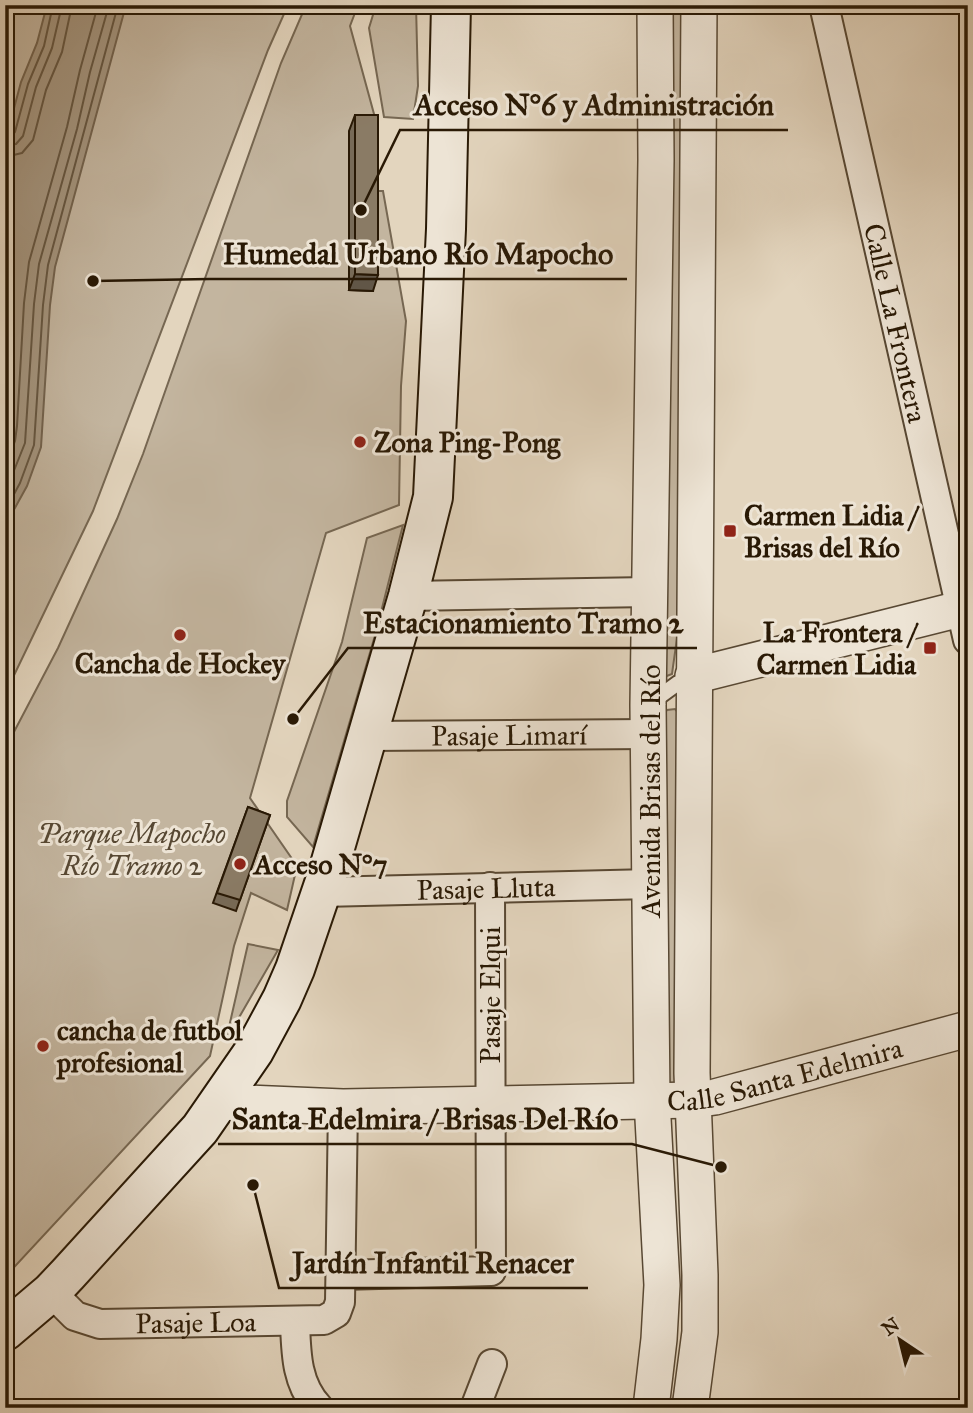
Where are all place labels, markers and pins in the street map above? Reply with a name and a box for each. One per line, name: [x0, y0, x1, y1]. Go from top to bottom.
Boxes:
callout: Acceso N°6 y Administración: [400, 79, 788, 130]
callout: Humedal Urbano Río Mapocho: [209, 228, 627, 279]
place label: Zona Ping-Pong: [374, 425, 561, 460]
marker: Zona Ping-Pong: [352, 434, 368, 450]
place label: Carmen Lidia / Brisas del Río: [744, 498, 921, 565]
marker: Carmen Lidia / Brisas del Río: [722, 523, 738, 539]
callout: Estacionamiento Tramo 2: [348, 597, 697, 648]
place label: La Frontera / Carmen Lidia: [756, 615, 919, 682]
marker: Cancha de Hockey: [172, 627, 188, 643]
marker: La Frontera / Carmen Lidia: [922, 640, 938, 656]
place label: Cancha de Hockey: [75, 646, 286, 681]
place label: Acceso N°7: [252, 847, 387, 882]
marker: Acceso N°7: [232, 856, 248, 872]
place label: cancha de futbol profesional: [56, 1013, 243, 1080]
marker: cancha de futbol profesional: [35, 1038, 51, 1054]
callout: Santa Edelmira / Brisas Del Río: [218, 1093, 632, 1144]
callout: Jardín Infantil Renacer: [279, 1237, 588, 1288]

